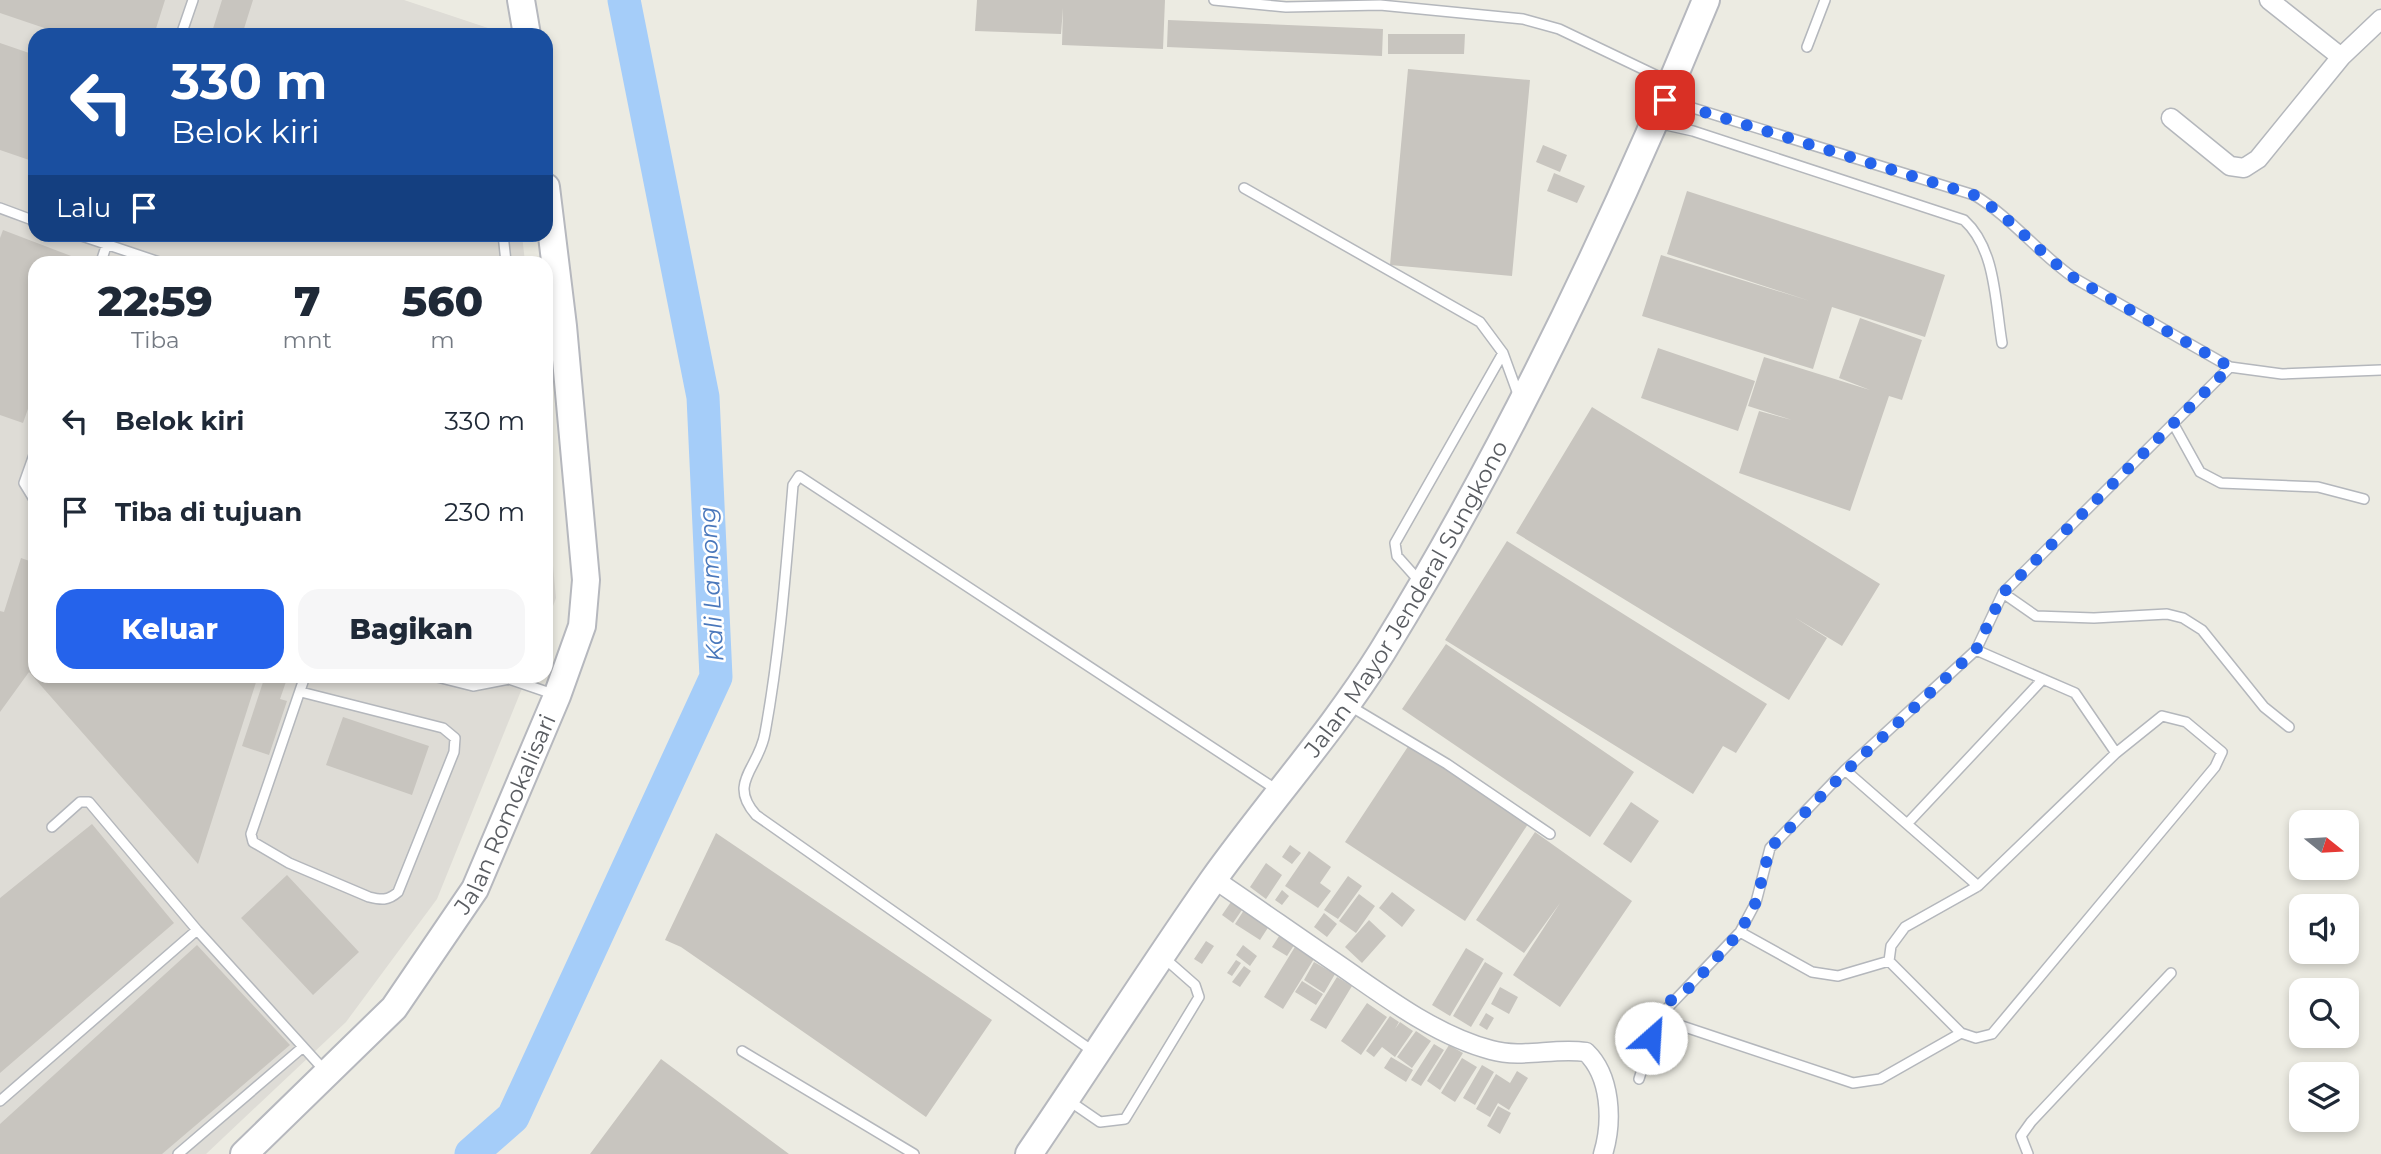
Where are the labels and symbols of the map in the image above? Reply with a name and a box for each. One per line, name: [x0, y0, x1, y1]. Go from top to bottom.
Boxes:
pin: [1635, 70, 1695, 130]
street label: Jalan Mayor Jenderal Sungkono: [1298, 436, 1514, 763]
water label: Kali Lamong: [692, 506, 730, 662]
street label: Jalan Romokalisari: [448, 710, 562, 920]
north arrow: [2289, 810, 2359, 880]
position arrow: [1614, 1001, 1688, 1075]

